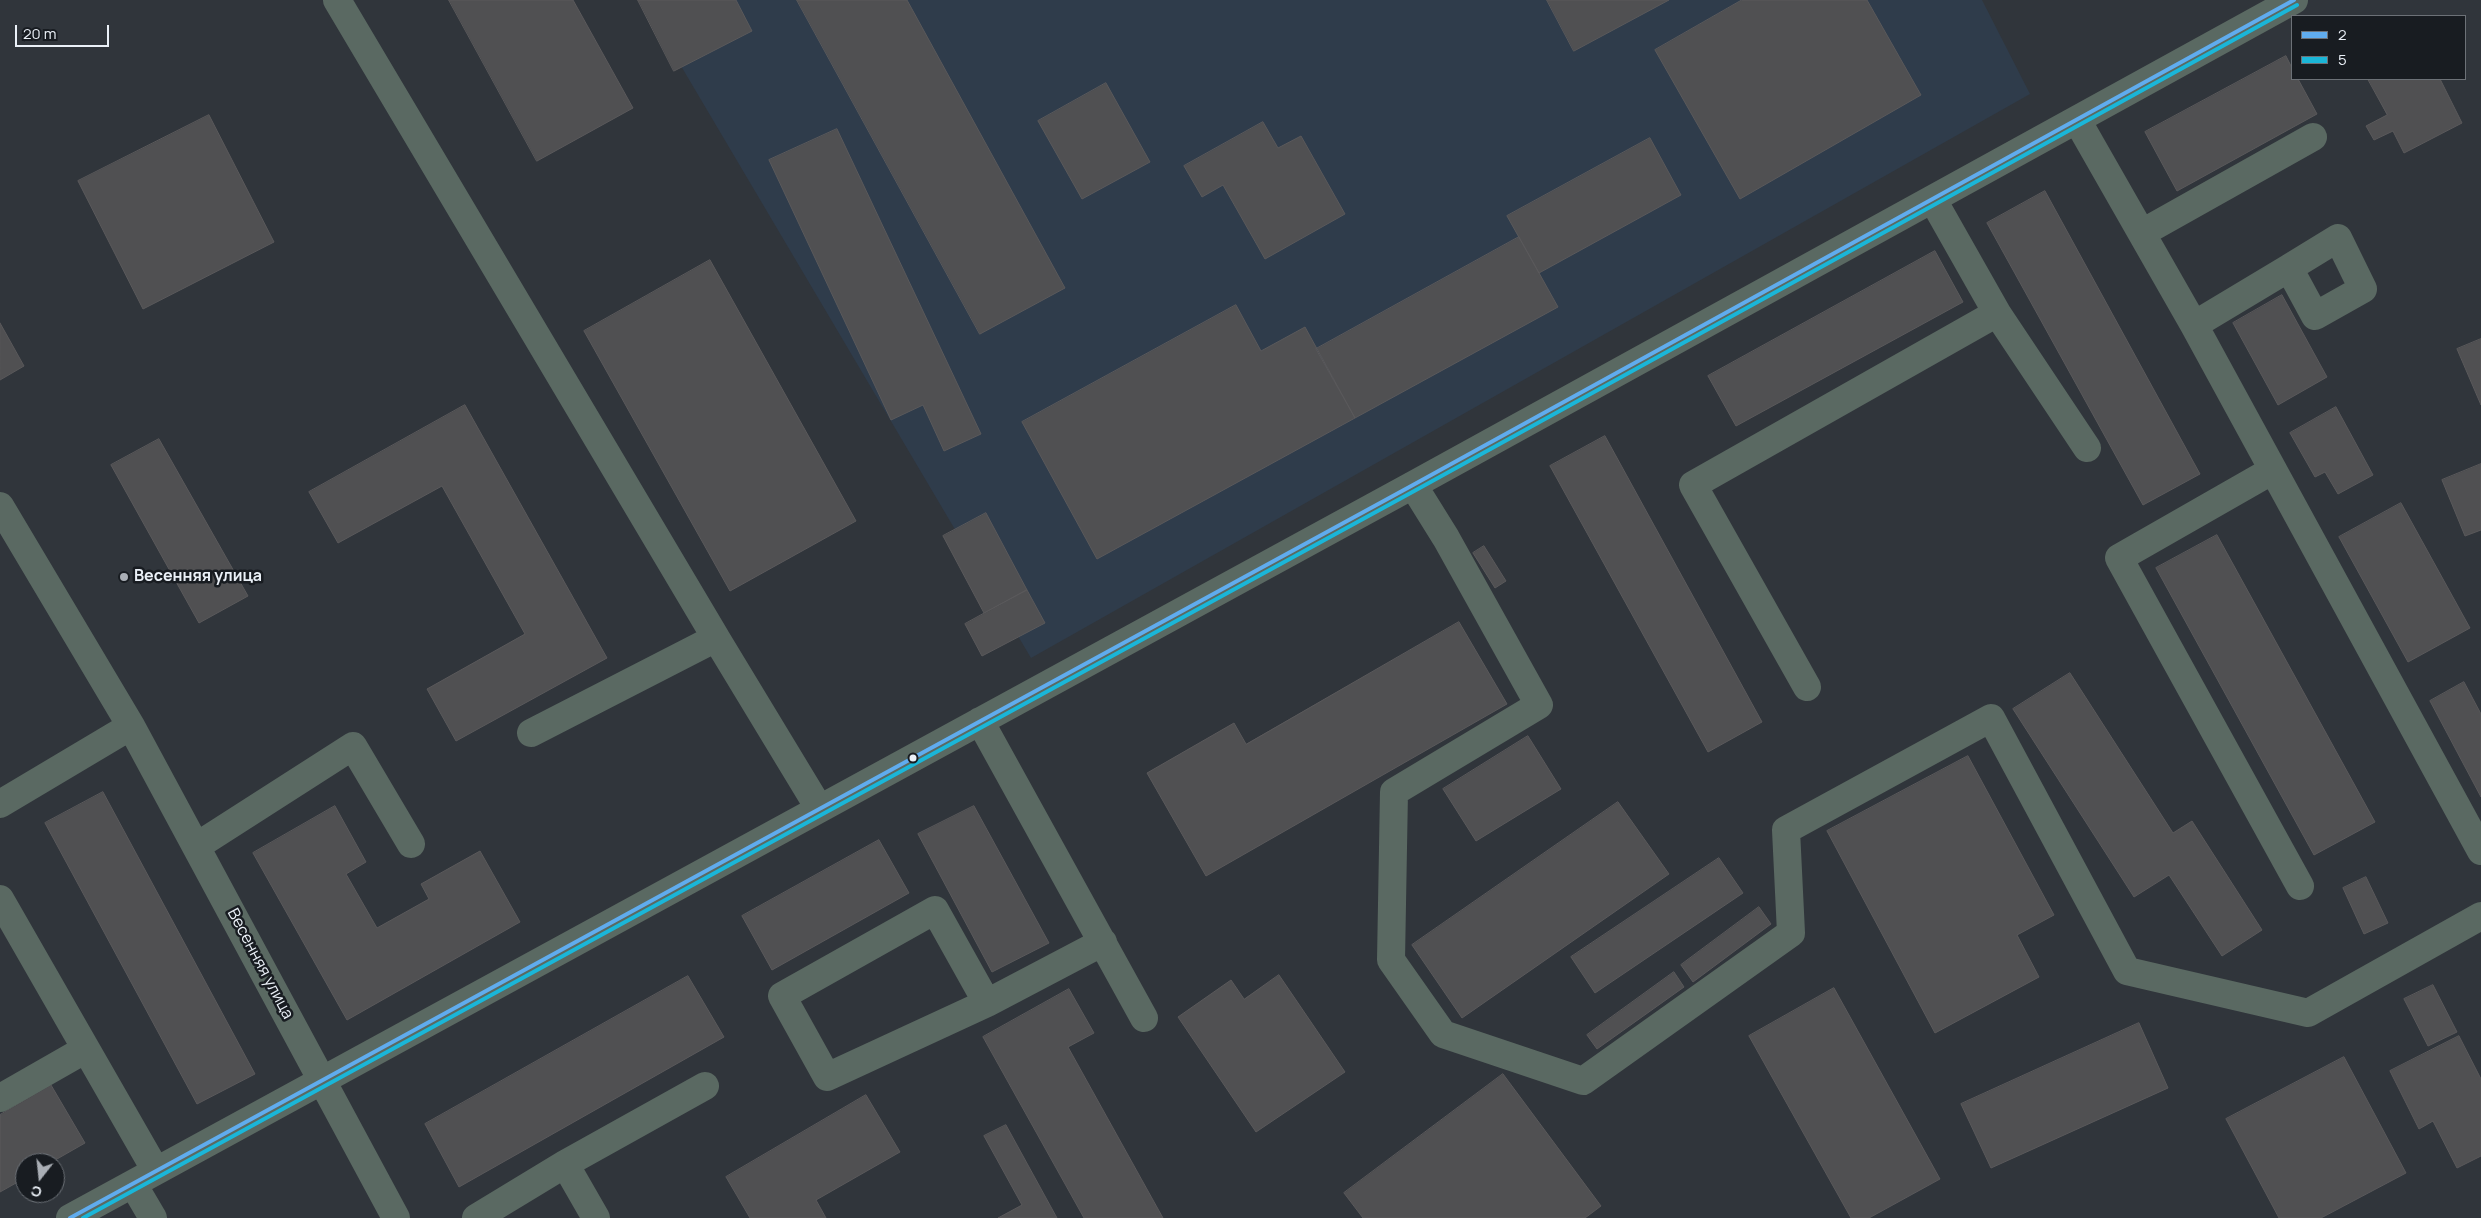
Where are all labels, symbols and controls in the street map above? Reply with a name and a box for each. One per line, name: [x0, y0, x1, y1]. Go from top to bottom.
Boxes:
scale bar: [18, 15, 111, 47]
legend: [2291, 15, 2466, 80]
text: 20 m: [23, 23, 56, 44]
text: 2: [2338, 24, 2347, 45]
text: 5: [2338, 49, 2347, 70]
place label: Весенняя улица: [134, 567, 262, 587]
marker: Весенняя улица: [118, 571, 130, 583]
unlabelled marker: [908, 753, 918, 763]
street label: Весенняя улица: [223, 905, 297, 1023]
north arrow: [15, 1153, 65, 1203]
text: С: [28, 1181, 44, 1202]

